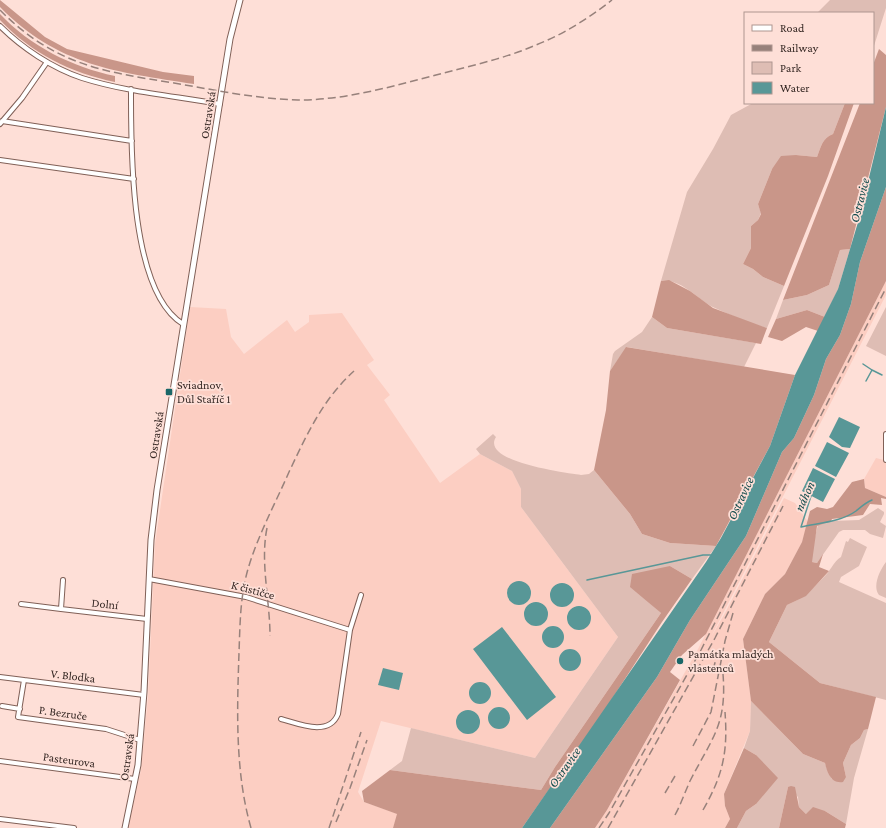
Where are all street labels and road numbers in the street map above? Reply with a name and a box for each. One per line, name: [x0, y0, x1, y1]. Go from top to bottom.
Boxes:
street label: Ostravská: [197, 90, 219, 140]
street label: Ostravská: [145, 410, 167, 460]
street label: K čističce: [230, 578, 276, 602]
street label: Dolní: [91, 596, 120, 612]
street label: V. Blodka: [50, 666, 96, 686]
street label: P. Bezruče: [38, 703, 88, 723]
street label: Ostravská: [117, 732, 137, 782]
street label: Pasteurova: [42, 749, 96, 771]

